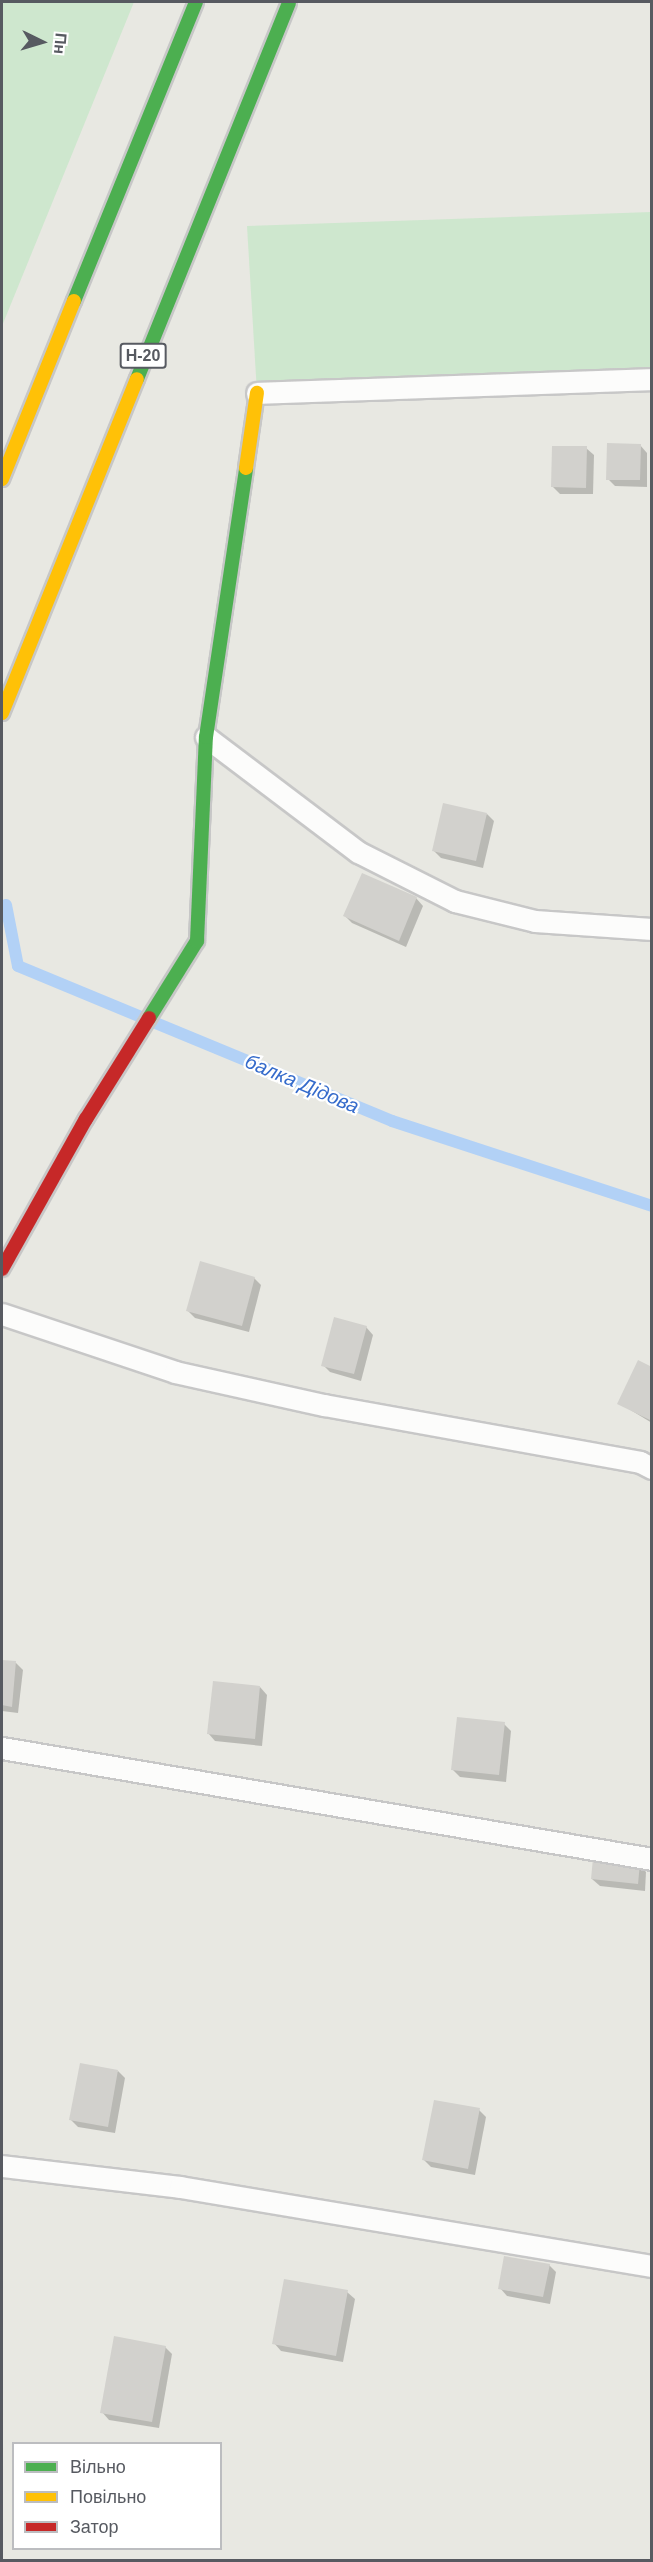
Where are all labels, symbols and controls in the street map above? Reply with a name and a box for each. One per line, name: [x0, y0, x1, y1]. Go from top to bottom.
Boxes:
north arrow: [12, 12, 72, 72]
text: Пн: [51, 32, 70, 55]
road number: Н-20: [119, 343, 167, 369]
water label: балка Дідова: [241, 1049, 363, 1119]
legend: [12, 2442, 222, 2550]
text: Вільно: [70, 2457, 126, 2477]
text: Повільно: [70, 2487, 146, 2507]
text: Затор: [70, 2517, 119, 2537]

